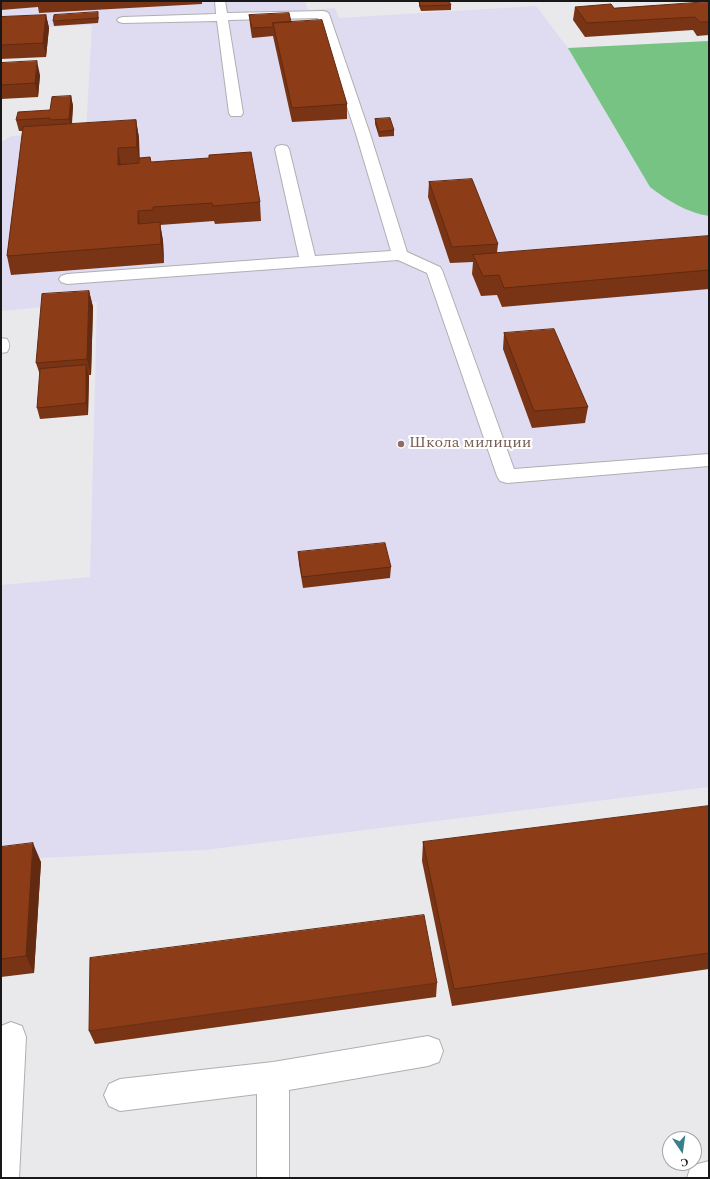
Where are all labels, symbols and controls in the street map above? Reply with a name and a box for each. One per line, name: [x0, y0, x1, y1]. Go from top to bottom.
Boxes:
place label: Школа милиции: [409, 434, 531, 454]
marker: Школа милиции: [396, 439, 406, 449]
north arrow: [662, 1131, 702, 1171]
text: С: [679, 1153, 690, 1171]

